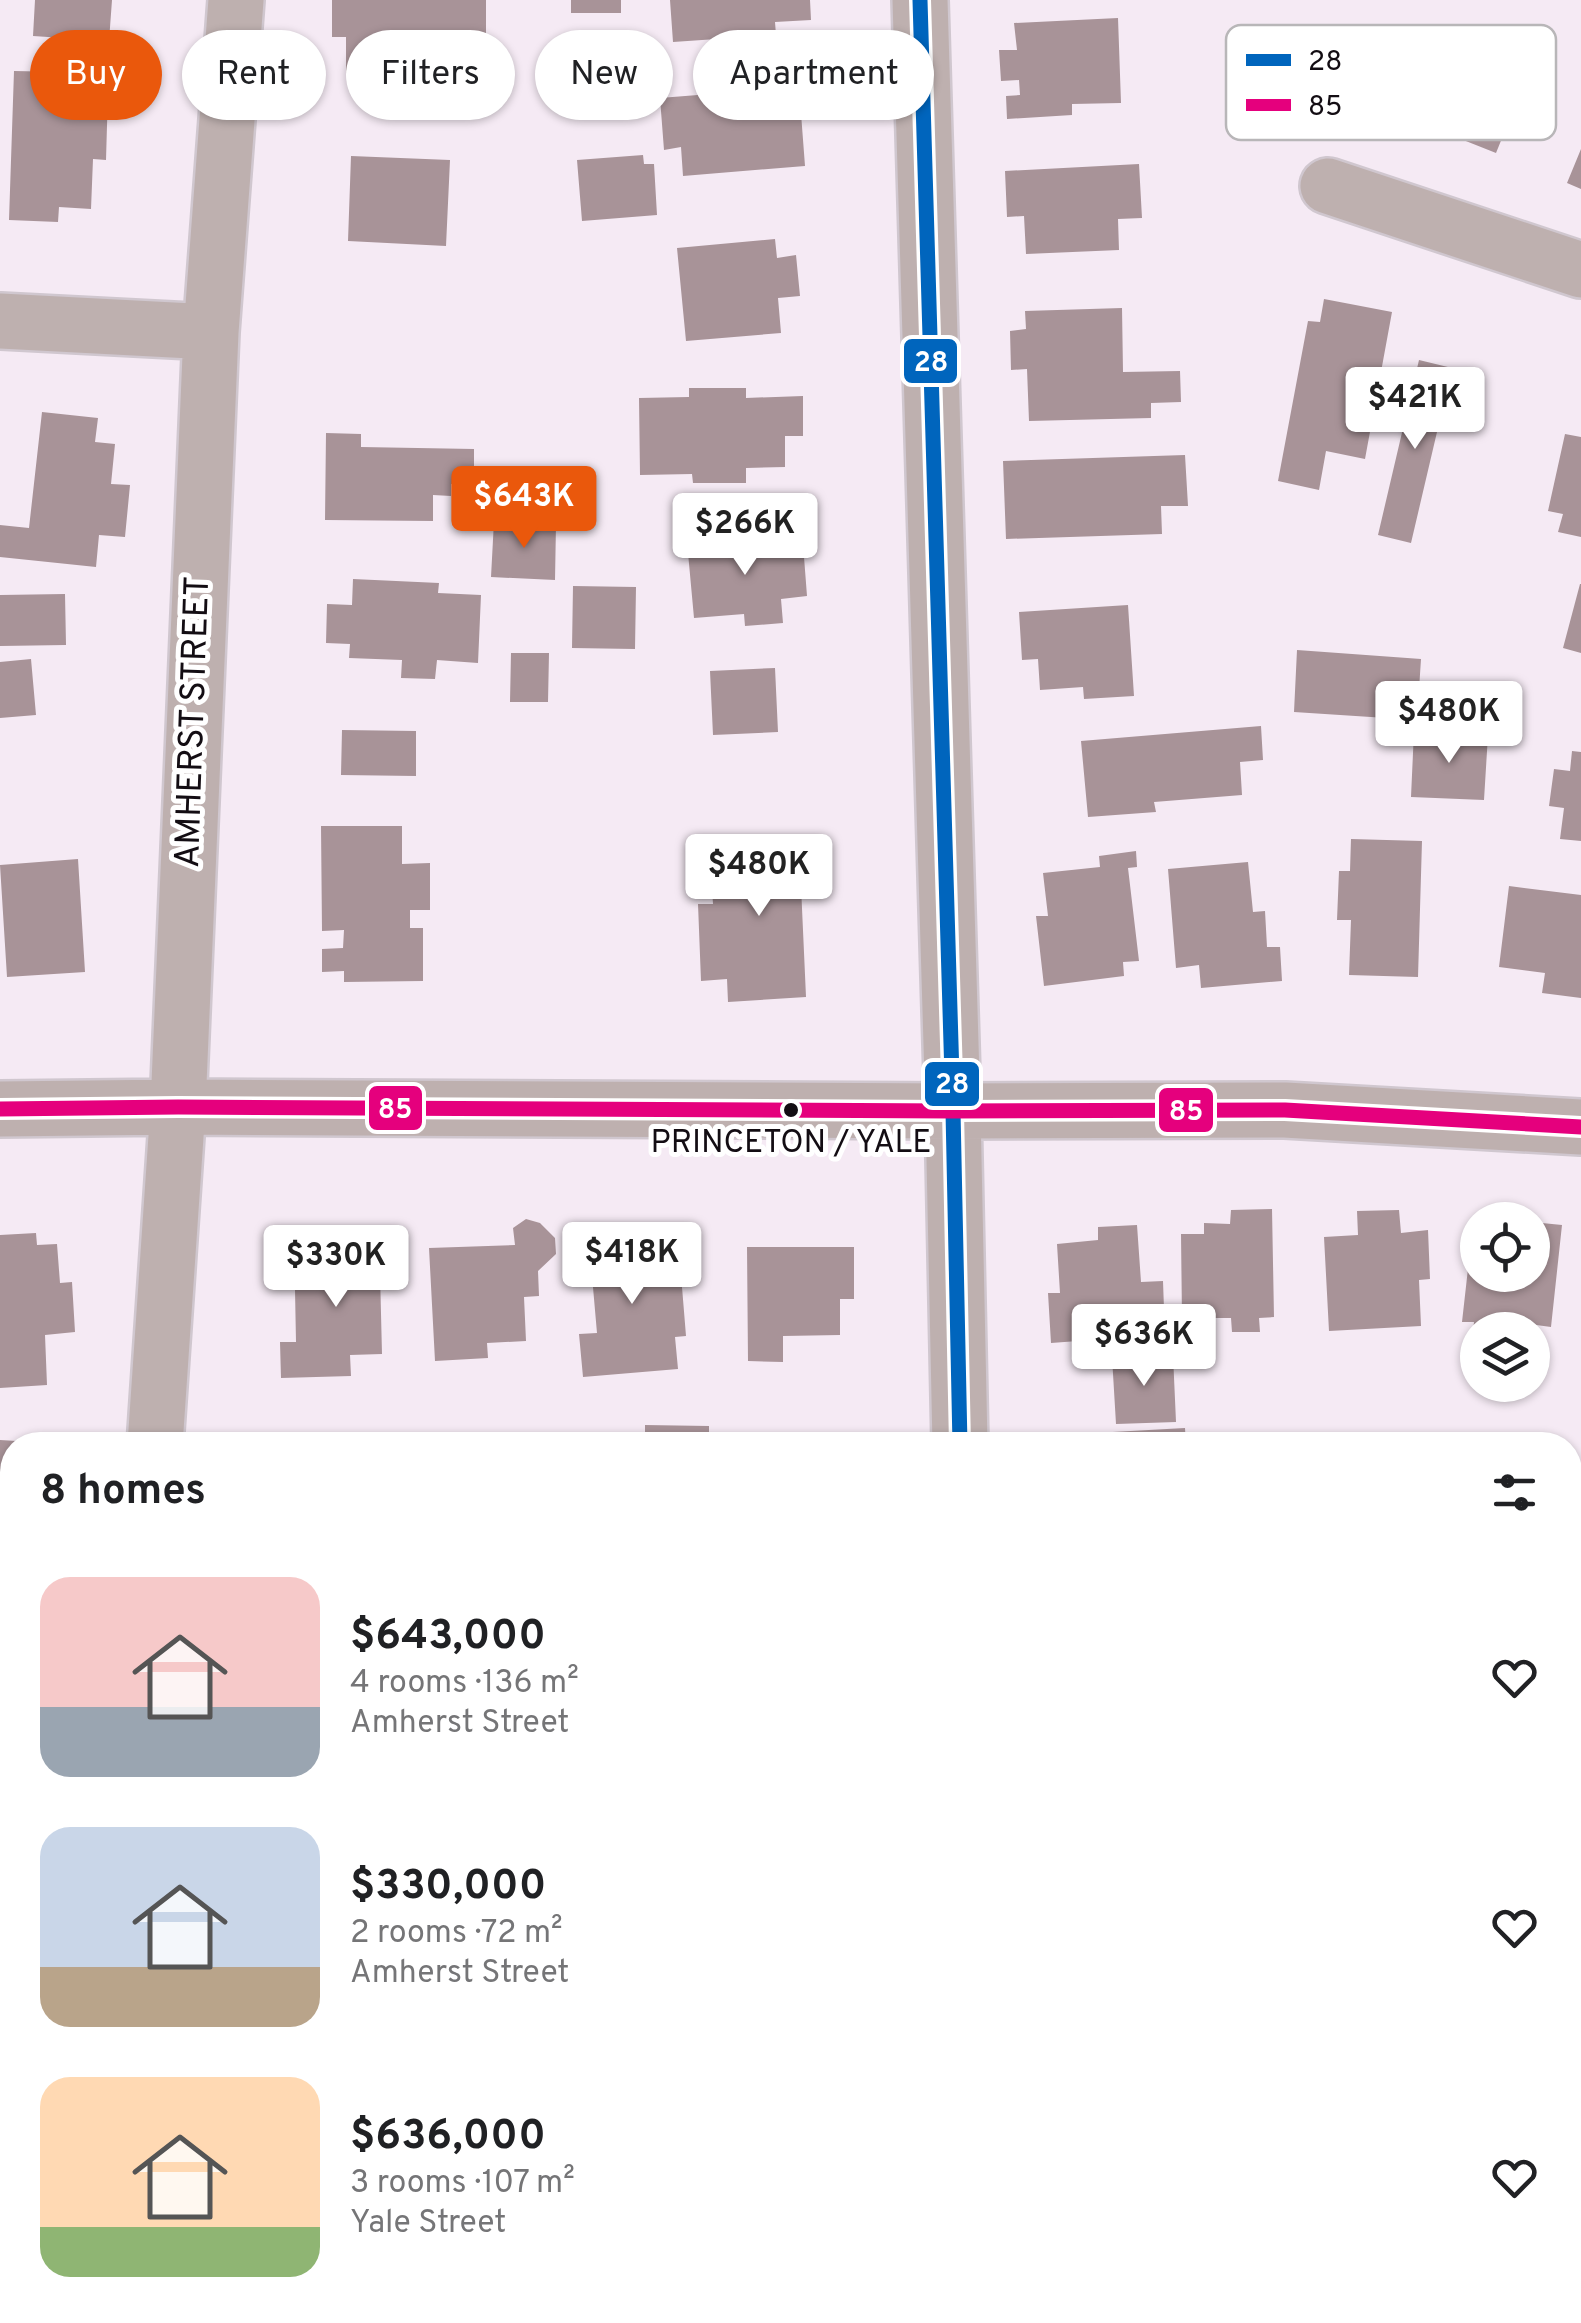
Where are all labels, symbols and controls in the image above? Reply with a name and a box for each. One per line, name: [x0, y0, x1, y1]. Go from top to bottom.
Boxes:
legend: [1226, 25, 1556, 140]
chip: Buy: [30, 30, 162, 120]
chip: Rent: [182, 30, 326, 120]
chip: Filters: [346, 30, 515, 120]
chip: New: [535, 30, 673, 120]
chip: Apartment: [693, 30, 934, 120]
text: 28: [1308, 45, 1342, 81]
text: 85: [1308, 90, 1343, 126]
line badge: 28: [902, 337, 959, 385]
text: 28: [914, 346, 948, 382]
pin: $421K: [1345, 367, 1485, 452]
text: $421K: [1368, 379, 1462, 419]
pin: $643K: [454, 466, 594, 551]
text: $643K: [473, 478, 575, 518]
pin: $266K: [675, 493, 815, 578]
text: $266K: [695, 505, 795, 545]
street label: AMHERST STREET: [167, 575, 221, 869]
pin: $480K: [1379, 681, 1519, 766]
text: $480K: [1397, 693, 1501, 733]
pin: $480K: [689, 834, 829, 919]
text: $480K: [707, 846, 811, 886]
line badge: 28: [923, 1060, 981, 1108]
text: 28: [935, 1068, 969, 1104]
line badge: 85: [367, 1084, 424, 1132]
line badge: 85: [1157, 1086, 1215, 1134]
text: 85: [378, 1093, 412, 1129]
text: 85: [1169, 1095, 1203, 1131]
marker: PRINCETON / YALE: [781, 1100, 801, 1120]
place label: PRINCETON / YALE: [651, 1124, 931, 1164]
map controls: [1460, 1202, 1550, 1402]
button: locate: [1460, 1202, 1550, 1292]
pin: $418K: [562, 1222, 702, 1307]
pin: $330K: [266, 1225, 406, 1310]
text: $418K: [584, 1234, 680, 1274]
text: $330K: [286, 1237, 386, 1277]
pin: $636K: [1074, 1304, 1214, 1389]
button: layers: [1460, 1312, 1550, 1402]
text: $636K: [1094, 1316, 1194, 1356]
icon: filters: [1487, 1465, 1542, 1520]
text: 8 homes: [40, 1466, 206, 1519]
text: $643,000: [350, 1611, 546, 1664]
icon: home: [120, 1617, 240, 1737]
icon: heart: [1487, 1650, 1542, 1705]
text: 4 rooms · 136 m²: [350, 1664, 579, 1704]
text: Amherst Street: [350, 1704, 569, 1744]
text: $330,000: [350, 1861, 546, 1914]
icon: home: [120, 1867, 240, 1987]
icon: heart: [1487, 1900, 1542, 1955]
text: 2 rooms · 72 m²: [350, 1914, 563, 1954]
text: Amherst Street: [350, 1954, 569, 1994]
text: $636,000: [350, 2111, 546, 2164]
icon: home: [120, 2117, 240, 2237]
icon: heart: [1487, 2150, 1542, 2205]
text: 3 rooms · 107 m²: [350, 2164, 575, 2204]
text: Yale Street: [350, 2204, 506, 2244]

